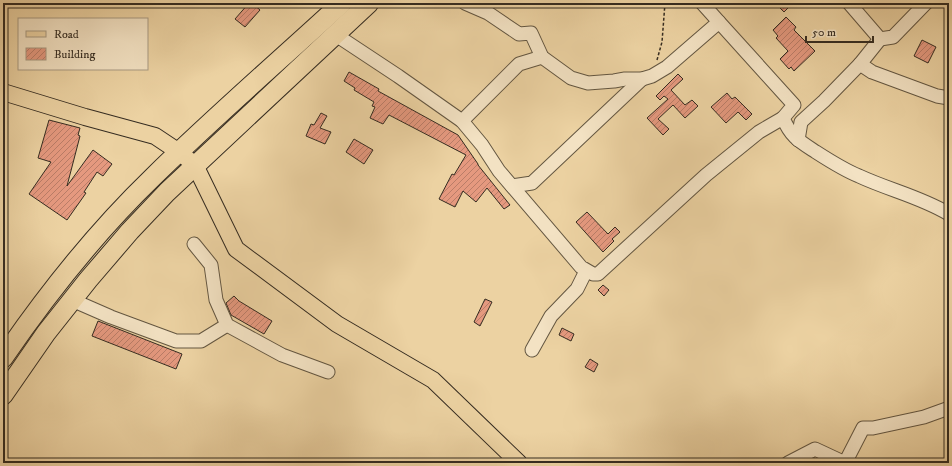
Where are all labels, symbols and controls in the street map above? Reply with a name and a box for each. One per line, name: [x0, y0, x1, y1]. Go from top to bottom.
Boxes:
legend: [18, 18, 148, 70]
scale bar: [806, 18, 873, 44]
text: 50 m: [812, 25, 836, 40]
text: Road: [54, 27, 79, 42]
text: Building: [54, 47, 95, 62]

